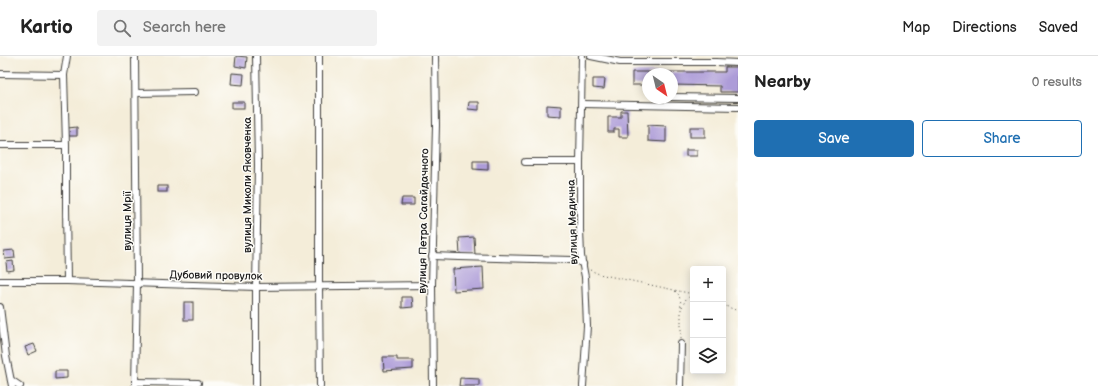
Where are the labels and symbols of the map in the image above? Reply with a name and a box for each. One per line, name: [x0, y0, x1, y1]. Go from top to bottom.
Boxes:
north arrow: [642, 68, 678, 104]
street label: вулиця Миколи Яковченка: [241, 117, 254, 253]
street label: вулиця Петра Сагайдачного: [416, 148, 431, 294]
street label: вулиця Медична: [564, 179, 580, 265]
street label: вулиця Мрії: [121, 191, 134, 251]
street label: Дубовий провулок: [170, 268, 263, 283]

